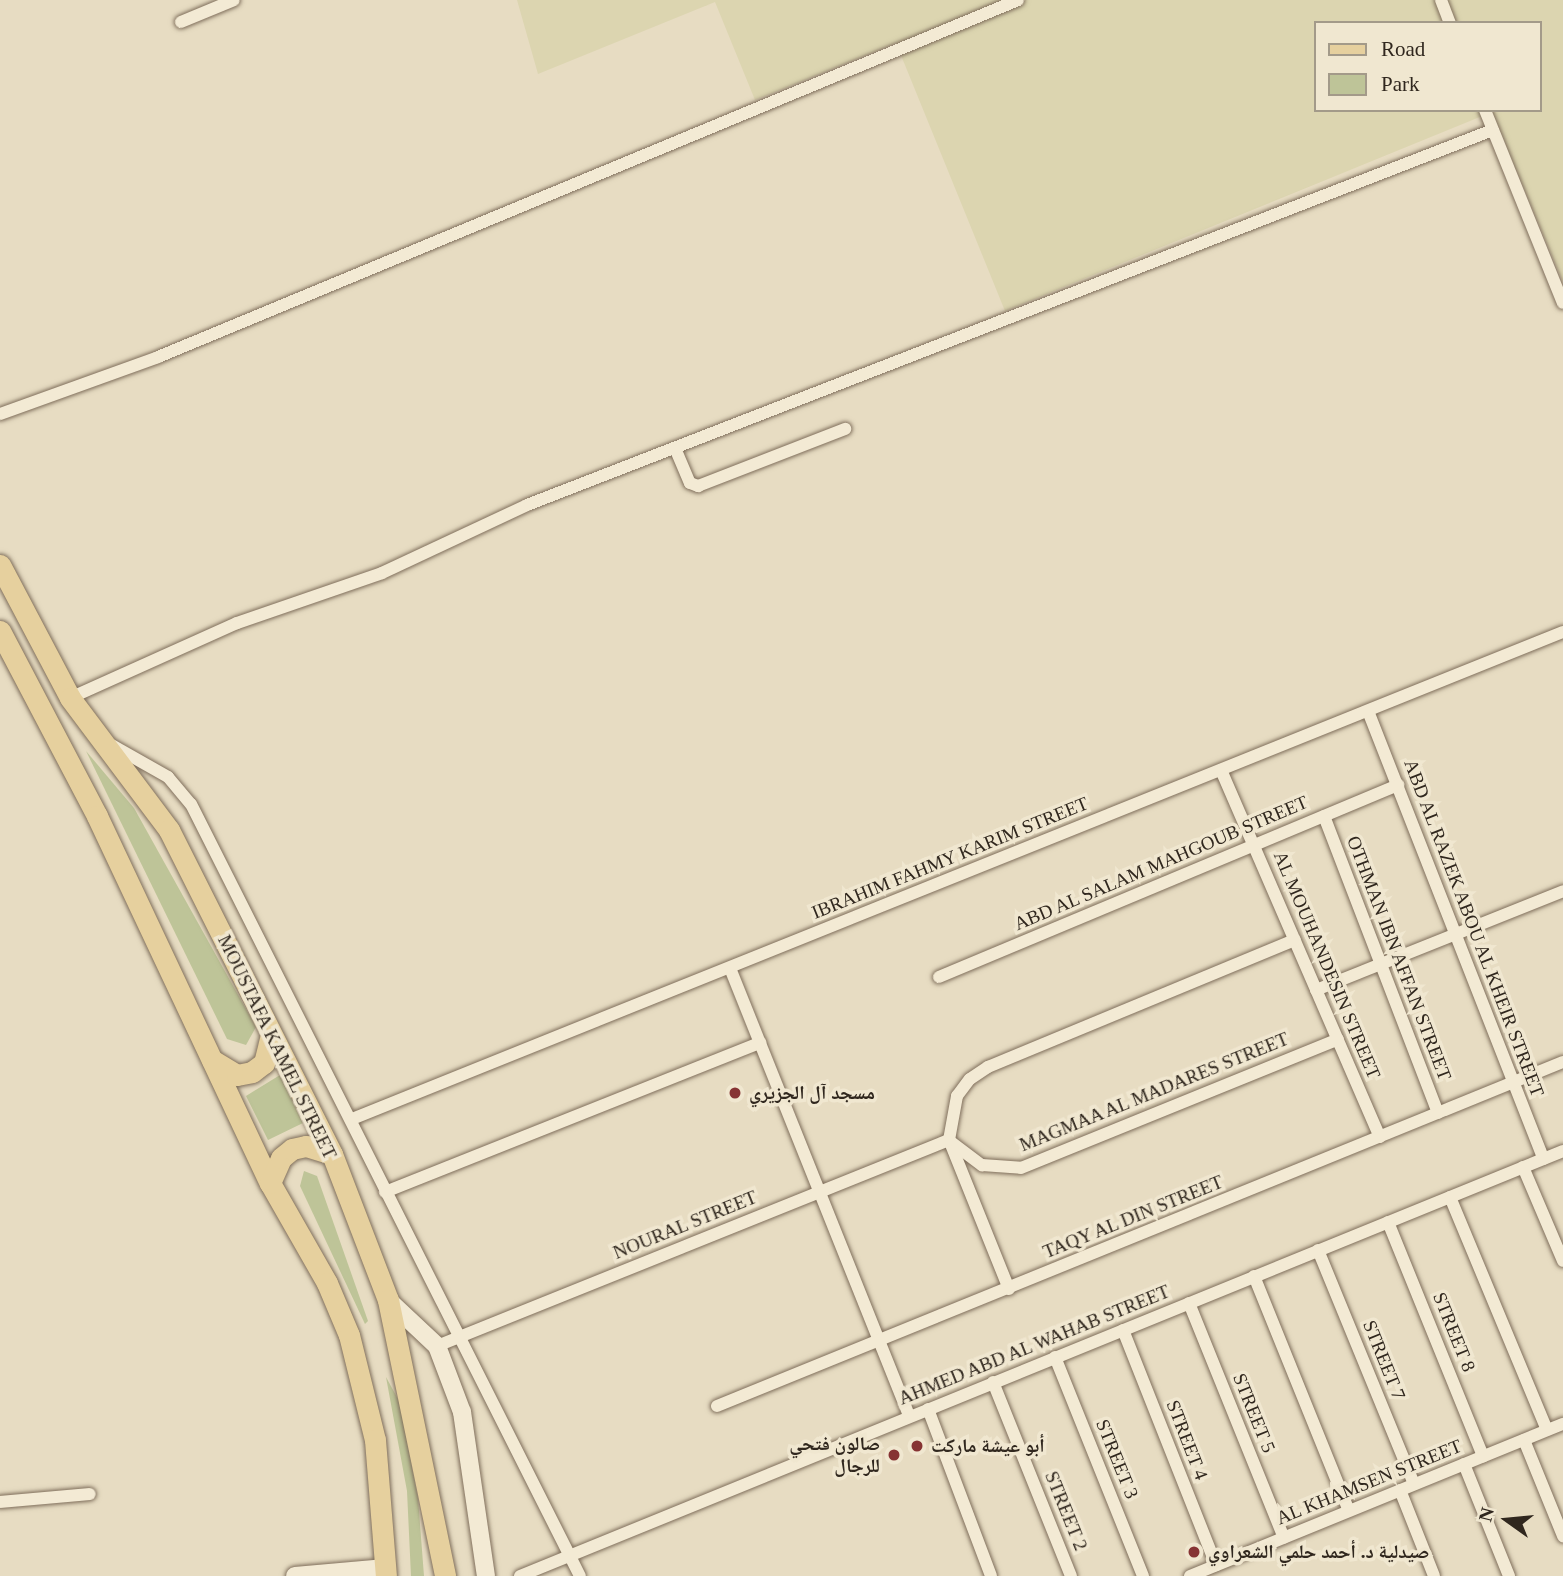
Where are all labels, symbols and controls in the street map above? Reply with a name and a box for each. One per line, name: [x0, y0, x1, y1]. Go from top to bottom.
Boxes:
legend: [1314, 21, 1542, 112]
text: Road: [1381, 37, 1425, 61]
text: Park: [1381, 72, 1420, 96]
street label: ABD AL RAZEK ABOU AL KHEIR STREET: [1398, 754, 1550, 1102]
street label: ABD AL SALAM MAHGOUB STREET: [1010, 790, 1312, 936]
street label: IBRAHIM FAHMY KARIM STREET: [808, 792, 1092, 924]
street label: OTHMAN IBN AFFAN STREET: [1342, 832, 1456, 1084]
street label: AL MOUHANDESIN STREET: [1268, 847, 1386, 1083]
street label: MOUSTAFA KAMEL STREET: [212, 930, 342, 1164]
street label: MAGMAA AL MADARES STREET: [1015, 1027, 1293, 1157]
place label: مسجد آل الجزيري: [749, 1082, 875, 1104]
marker: مسجد آل الجزيري: [727, 1085, 743, 1101]
street label: TAQY AL DIN STREET: [1039, 1170, 1227, 1264]
street label: NOURAL STREET: [610, 1186, 760, 1264]
street label: AHMED ABD AL WAHAB STREET: [894, 1279, 1174, 1411]
street label: STREET 8: [1428, 1289, 1480, 1375]
street label: STREET 7: [1358, 1317, 1410, 1403]
street label: STREET 5: [1228, 1370, 1280, 1456]
street label: STREET 4: [1161, 1397, 1213, 1483]
street label: STREET 3: [1091, 1416, 1143, 1502]
place label: صالون فتحي للرجال: [789, 1433, 880, 1477]
street label: AL KHAMSEN STREET: [1273, 1434, 1465, 1530]
place label: أبو عيشة ماركت: [931, 1435, 1045, 1457]
marker: أبو عيشة ماركت: [909, 1438, 925, 1454]
marker: صالون فتحي للرجال: [886, 1447, 902, 1463]
street label: STREET 2: [1040, 1468, 1092, 1554]
north arrow: [1472, 1485, 1542, 1555]
text: N: [1474, 1505, 1498, 1524]
place label: صيدلية د. أحمد حلمي الشعراوي: [1208, 1541, 1429, 1563]
marker: صيدلية د. أحمد حلمي الشعراوي: [1186, 1544, 1202, 1560]

